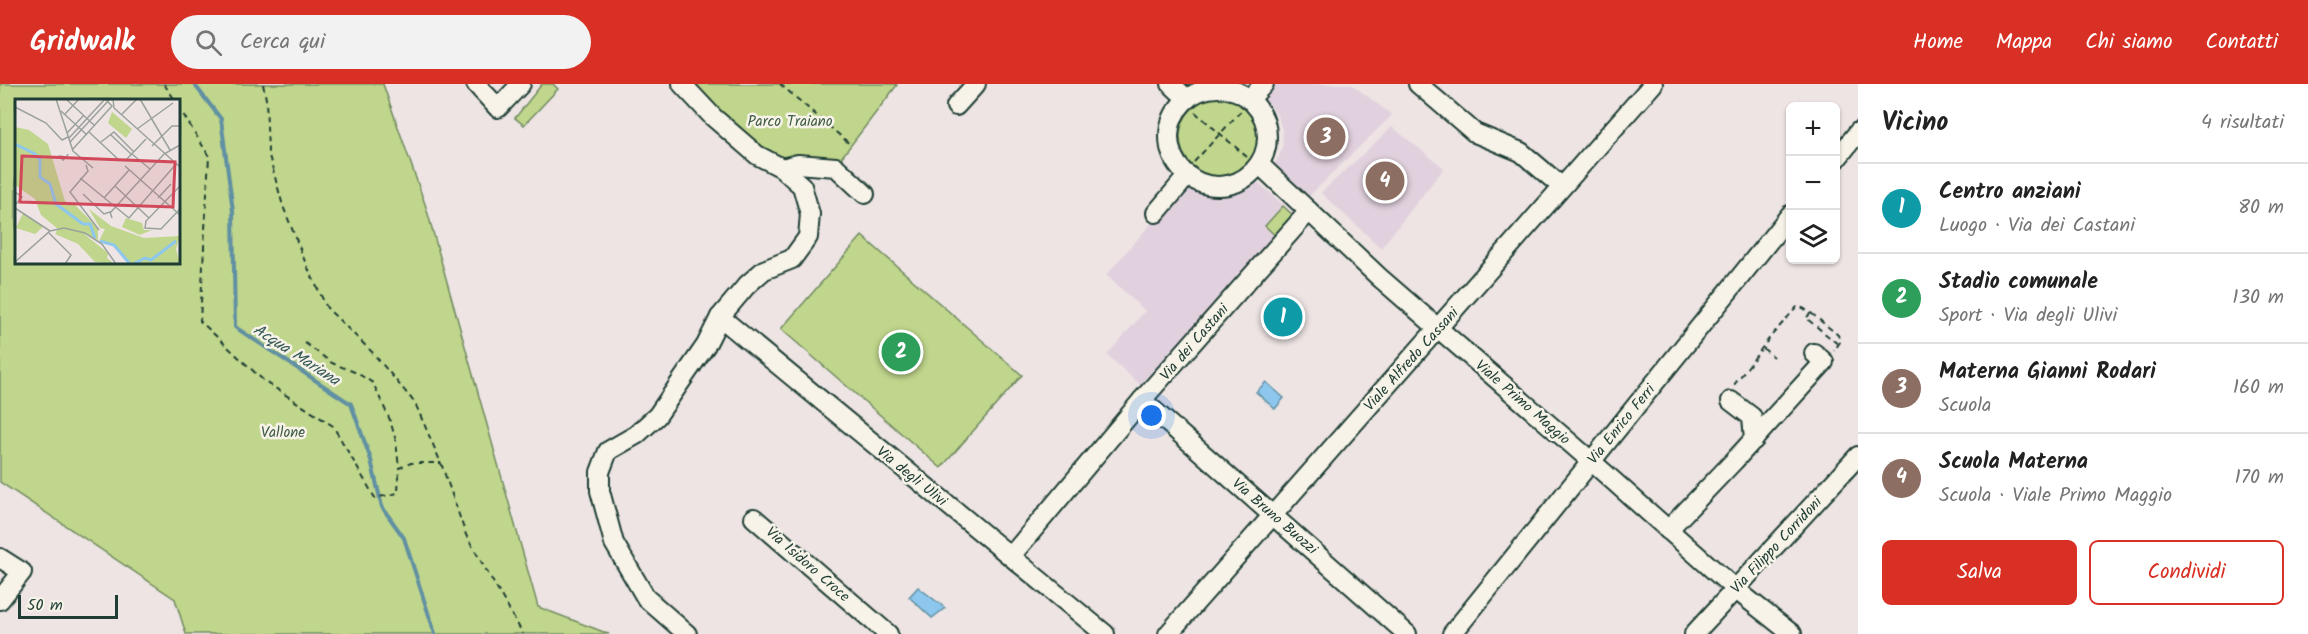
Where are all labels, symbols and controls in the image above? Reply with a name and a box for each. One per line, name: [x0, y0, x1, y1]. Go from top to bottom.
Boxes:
search box: [171, 15, 591, 69]
text: Gridwalk: [30, 20, 135, 65]
text: Cerca qui: [240, 25, 325, 60]
icon: search: [192, 26, 225, 59]
text: Home: [1913, 26, 1963, 59]
text: Mappa: [1996, 26, 2052, 59]
text: Chi siamo: [2085, 26, 2172, 59]
text: Contatti: [2205, 26, 2278, 59]
inset map: [15, 99, 180, 264]
map controls: [1786, 102, 1840, 264]
button: +: [1786, 102, 1840, 156]
text: Vicino: [1882, 102, 1948, 144]
text: 4 risultati: [2201, 107, 2284, 139]
park label: Parco Traiano: [747, 110, 833, 134]
pin: 3: [1306, 115, 1346, 160]
button: −: [1786, 156, 1840, 210]
pin: 4: [1366, 158, 1404, 204]
text: Centro anziani: [1939, 175, 2081, 210]
text: 1: [1898, 192, 1905, 224]
text: 80 m: [2238, 192, 2284, 224]
button: layers: [1786, 210, 1840, 264]
text: Luogo · Via dei Castani: [1939, 210, 2135, 242]
text: Stadio comunale: [1939, 265, 2098, 300]
text: 2: [1896, 282, 1907, 314]
text: 130 m: [2232, 282, 2284, 314]
pin: 1: [1264, 294, 1302, 340]
street label: Via dei Castani: [1154, 298, 1236, 386]
text: Sport · Via degli Ulivi: [1939, 300, 2117, 332]
street label: Viale Alfredo Cassani: [1358, 301, 1466, 417]
water label: Acqua Mariana: [248, 318, 346, 393]
pin: 2: [882, 330, 920, 374]
street label: Viale Primo Maggio: [1469, 354, 1576, 451]
text: Materna Gianni Rodari: [1939, 355, 2156, 390]
text: 3: [1896, 372, 1907, 404]
text: 160 m: [2233, 372, 2284, 404]
street label: Via Enrico Ferri: [1582, 378, 1663, 470]
text: Scuola: [1939, 390, 1991, 422]
your location: [1137, 401, 1166, 430]
park label: Vallone: [261, 421, 305, 445]
street label: Via degli Ulivi: [871, 441, 953, 514]
text: Scuola Materna: [1939, 445, 2088, 480]
text: 4: [1896, 462, 1907, 494]
text: 170 m: [2235, 462, 2284, 494]
street label: Via Bruno Buozzi: [1226, 472, 1324, 562]
text: Scuola · Viale Primo Maggio: [1939, 480, 2172, 512]
street label: Via Filippo Corridoni: [1725, 491, 1829, 600]
street label: Via Isidoro Croce: [760, 521, 855, 609]
button: Salva: [1882, 540, 2077, 605]
button: Condividi: [2089, 540, 2284, 605]
scale bar: [18, 592, 118, 620]
text: 50 m: [27, 593, 63, 618]

